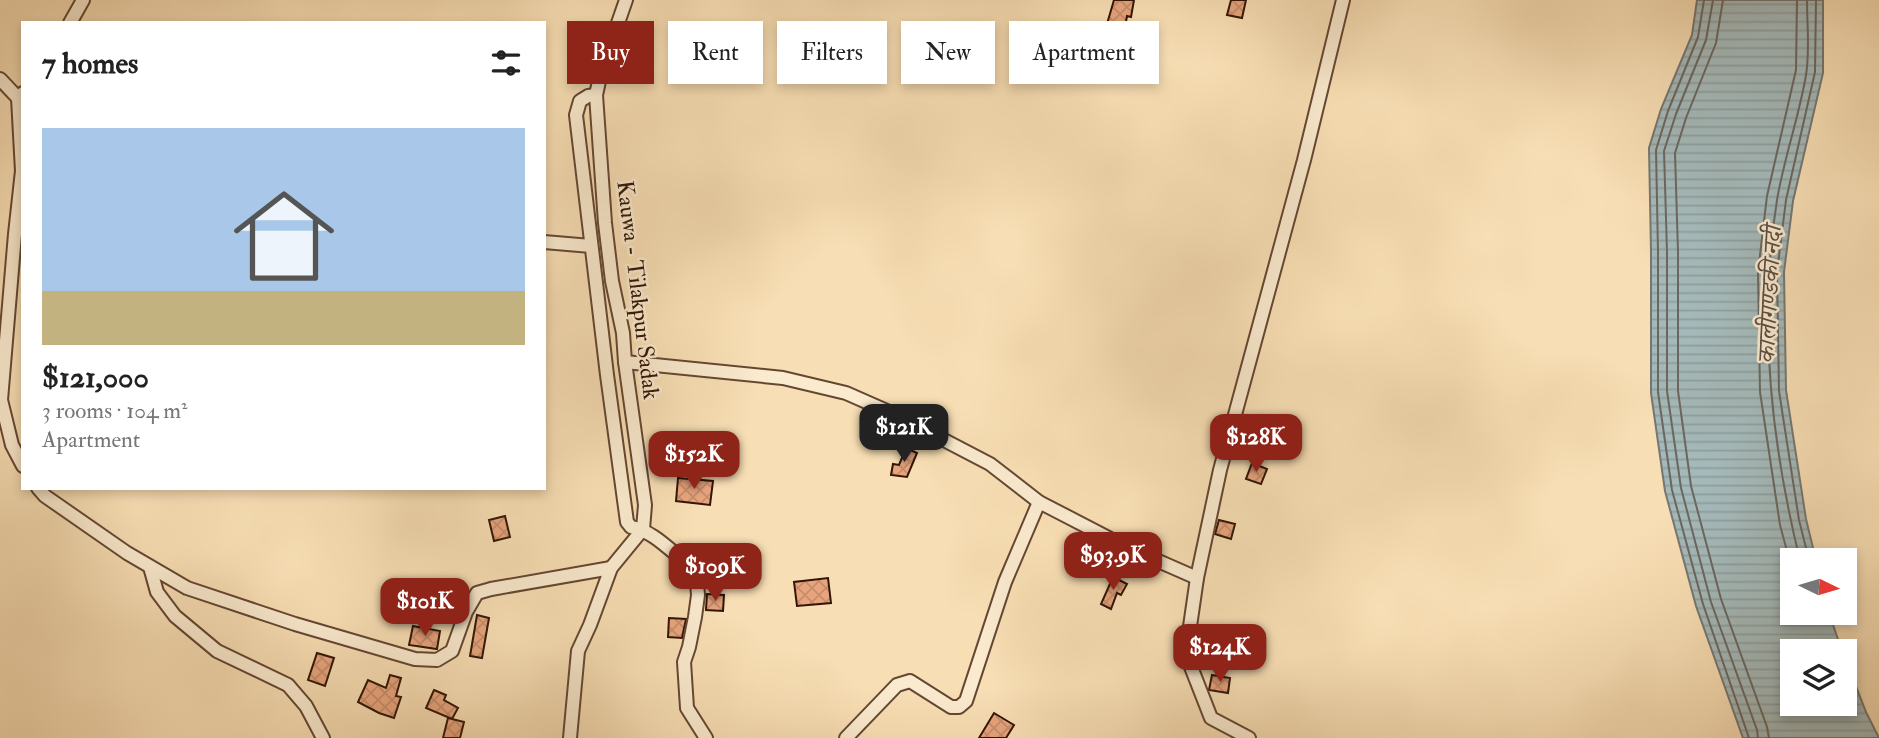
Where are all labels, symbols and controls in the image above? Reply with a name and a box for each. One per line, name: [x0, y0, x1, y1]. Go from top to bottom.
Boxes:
chip: Buy: [567, 21, 654, 84]
chip: Rent: [668, 21, 763, 84]
chip: Filters: [777, 21, 887, 84]
chip: New: [901, 21, 995, 84]
chip: Apartment: [1009, 21, 1159, 84]
icon: filters: [487, 44, 525, 82]
text: 7 homes: [42, 45, 138, 82]
icon: home: [221, 173, 347, 299]
street label: Kauwa - Tilakpur Sadak: [609, 179, 666, 401]
water label: कालीगण्डकी नदी: [1751, 220, 1789, 365]
text: $121,000: [42, 359, 149, 396]
text: 3 rooms · 104 m²: [42, 396, 188, 425]
pin: $121K: [855, 405, 953, 464]
text: $121K: [875, 412, 933, 441]
pin: $128K: [1207, 414, 1305, 474]
text: $128K: [1226, 422, 1286, 451]
text: Apartment: [42, 425, 140, 454]
pin: $152K: [645, 432, 743, 491]
text: $152K: [665, 439, 723, 468]
pin: $93.9K: [1056, 532, 1170, 592]
text: $93.9K: [1080, 540, 1146, 569]
pin: $109K: [666, 544, 764, 603]
north arrow: [1780, 548, 1857, 625]
map controls: [1780, 548, 1857, 716]
text: $109K: [685, 551, 745, 580]
pin: $101K: [376, 578, 474, 638]
text: $101K: [396, 586, 454, 615]
pin: $124K: [1171, 624, 1269, 684]
text: $124K: [1189, 632, 1251, 661]
button: layers: [1780, 639, 1857, 716]

